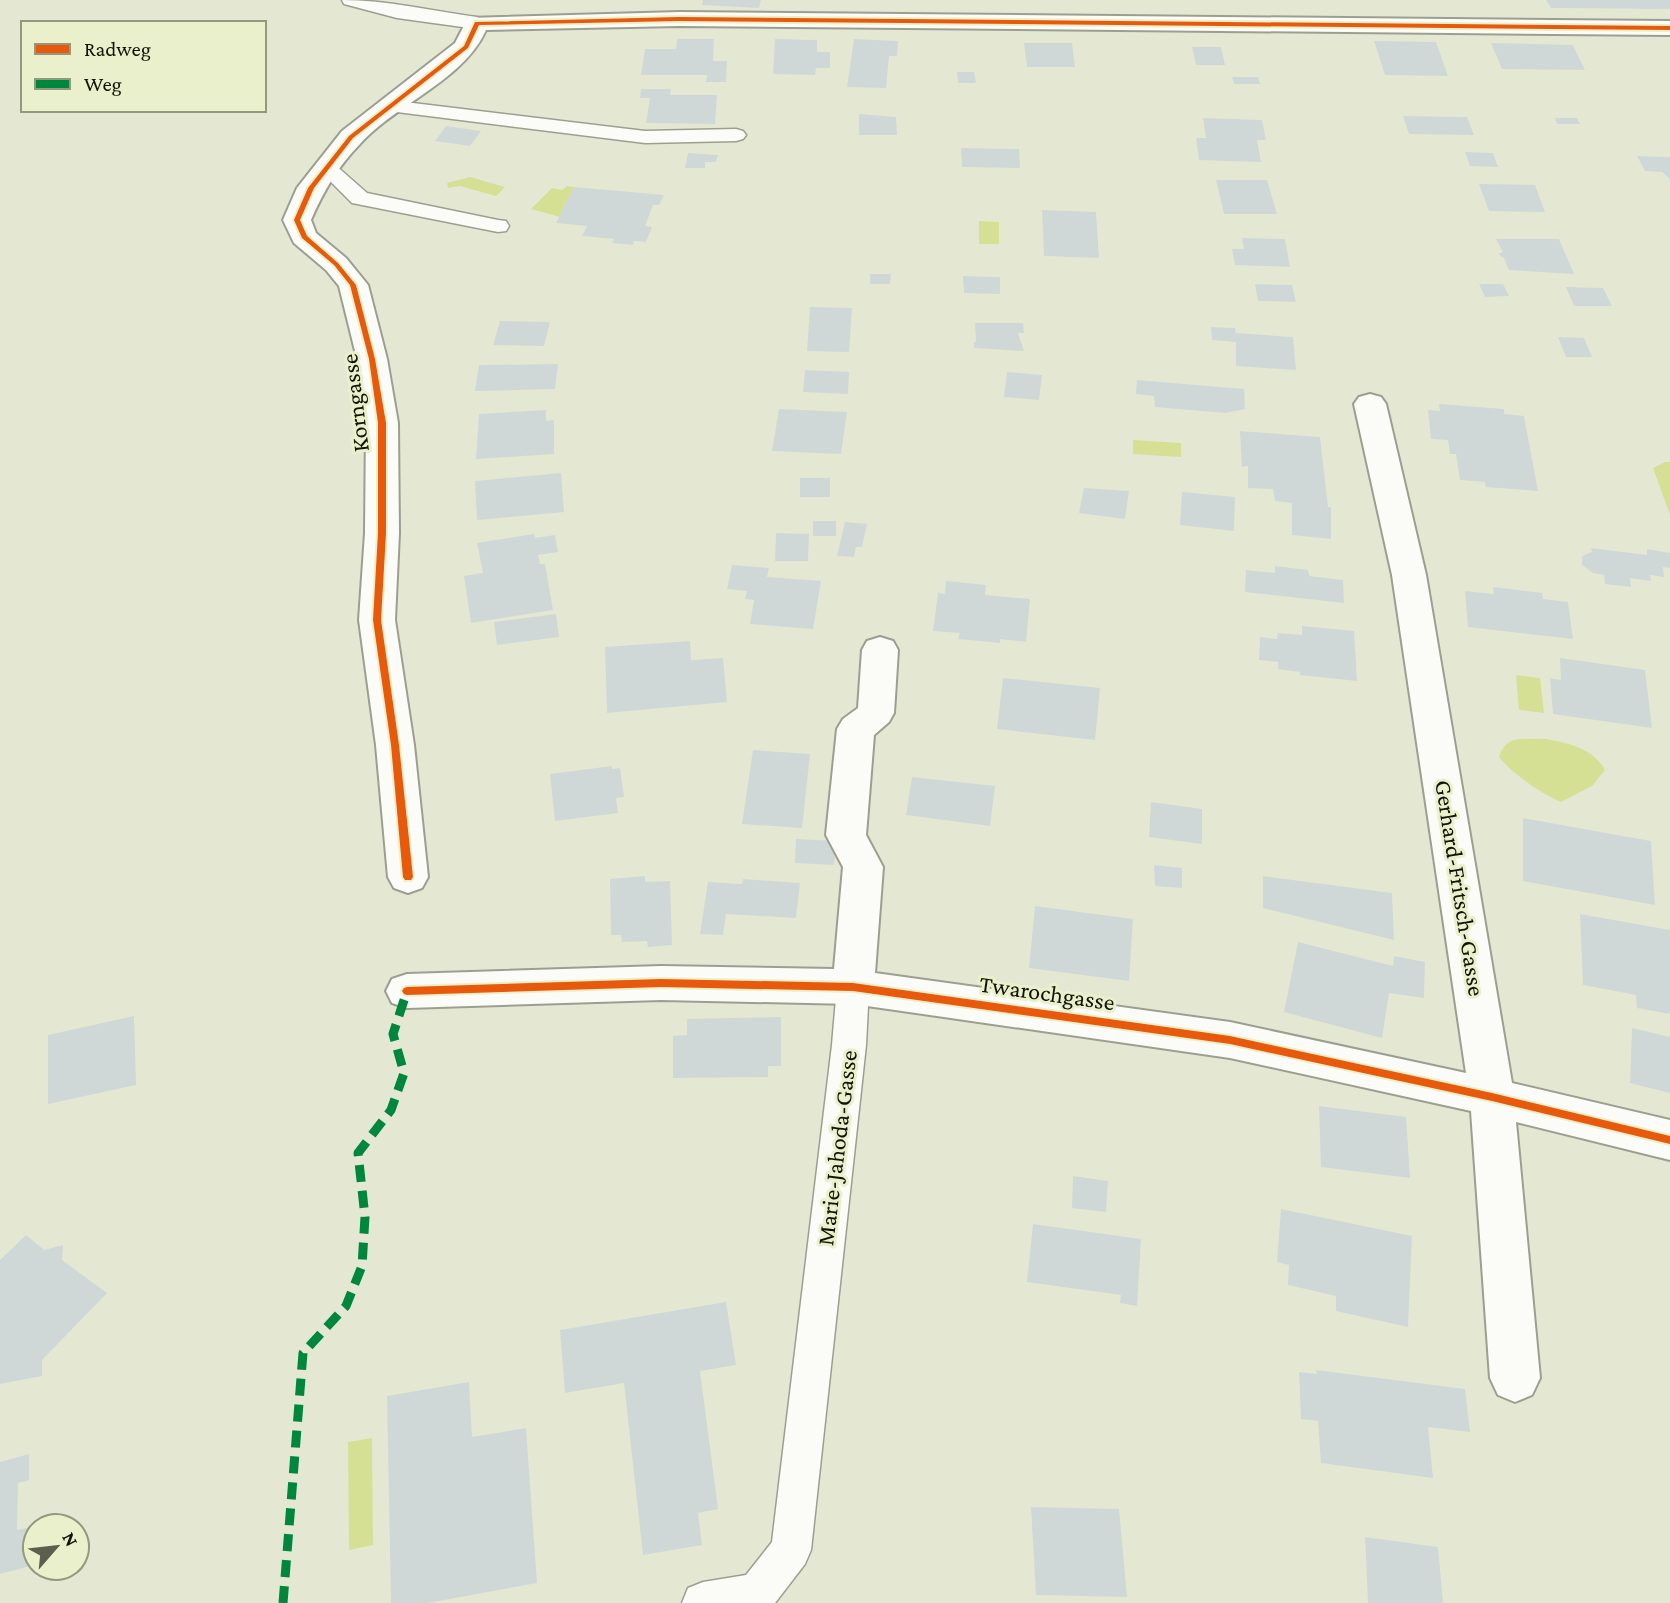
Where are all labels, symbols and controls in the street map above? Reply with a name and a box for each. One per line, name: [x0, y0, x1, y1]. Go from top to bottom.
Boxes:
legend: [21, 21, 266, 112]
text: Radweg: [84, 37, 151, 61]
text: Weg: [84, 72, 122, 96]
street label: Korngasse: [335, 352, 374, 454]
street label: Gerhard-Fritsch-Gasse: [1430, 778, 1491, 998]
street label: Twarochgasse: [978, 970, 1116, 1015]
street label: Marie-Jahoda-Gasse: [811, 1049, 862, 1247]
north arrow: [21, 1512, 91, 1582]
text: N: [58, 1529, 83, 1550]

